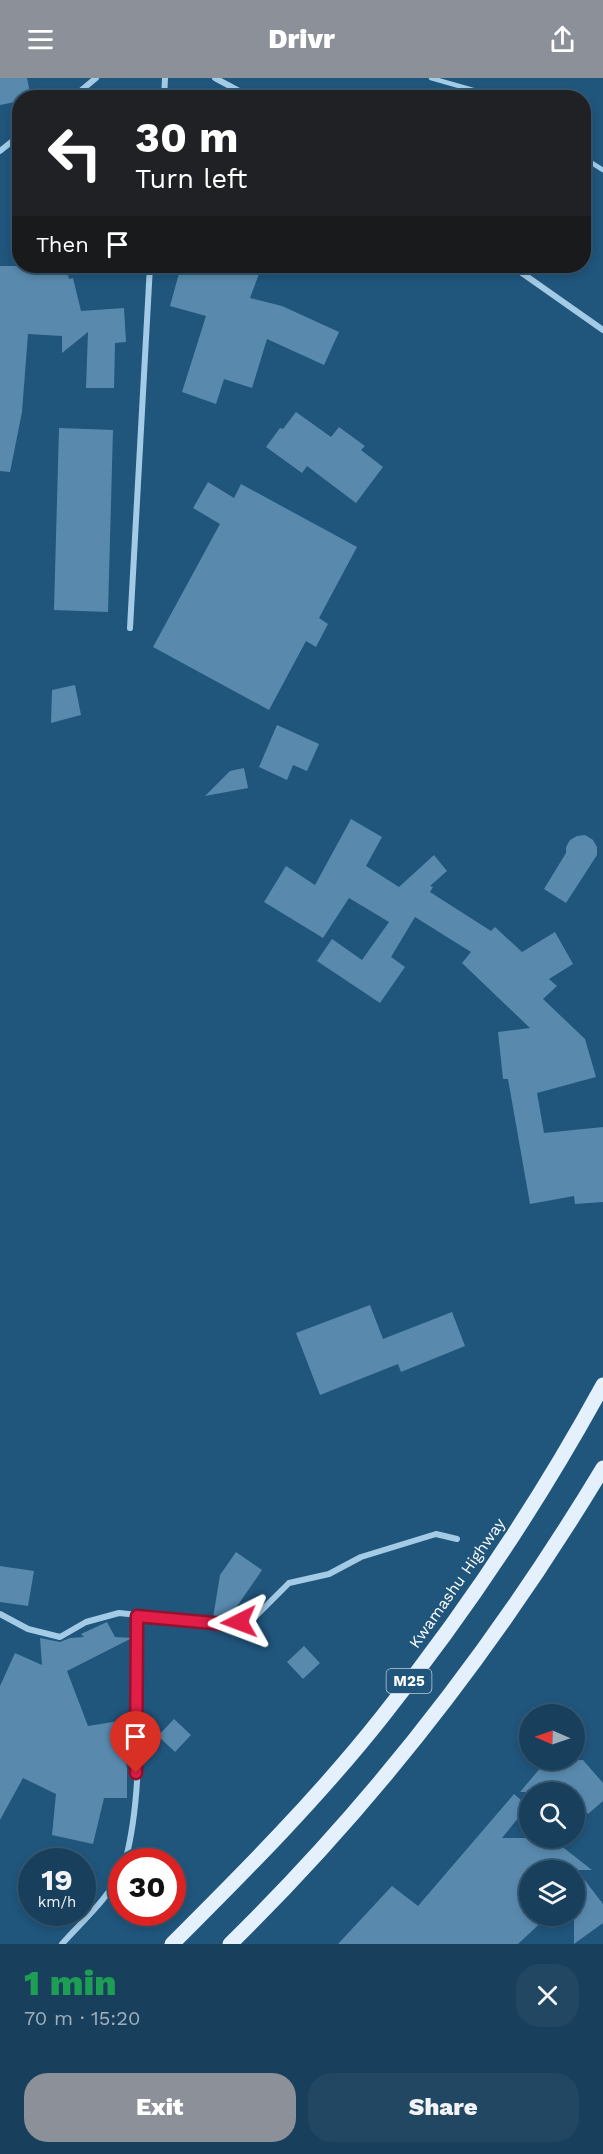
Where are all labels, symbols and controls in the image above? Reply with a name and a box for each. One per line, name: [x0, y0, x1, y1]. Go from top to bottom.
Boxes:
icon: menu: [24, 23, 57, 56]
text: Drivr: [268, 23, 335, 55]
icon: share: [546, 23, 579, 56]
text: 30 m: [135, 113, 239, 162]
icon: left: [36, 114, 114, 192]
text: Turn left: [135, 163, 247, 195]
icon: arrive: [101, 228, 134, 261]
text: Then: [36, 232, 89, 257]
street label: Kwamashu Highway: [405, 1514, 509, 1652]
position arrow: [207, 1590, 271, 1654]
road number: M25: [386, 1669, 432, 1693]
north arrow: [519, 1704, 585, 1770]
map controls: [519, 1704, 585, 1926]
pin: [110, 1711, 161, 1773]
icon: arrive: [119, 1720, 152, 1753]
button: search: [519, 1782, 585, 1848]
speed limit sign: 30: [108, 1848, 186, 1926]
button: layers: [519, 1860, 585, 1926]
text: 19: [41, 1862, 73, 1897]
text: km/h: [38, 1893, 76, 1911]
text: 1 min: [24, 1962, 117, 2004]
button: close: [516, 1964, 579, 2027]
text: 70 m · 15:20: [24, 2006, 140, 2030]
button: Exit: [24, 2073, 296, 2142]
button: Share: [308, 2073, 579, 2142]

